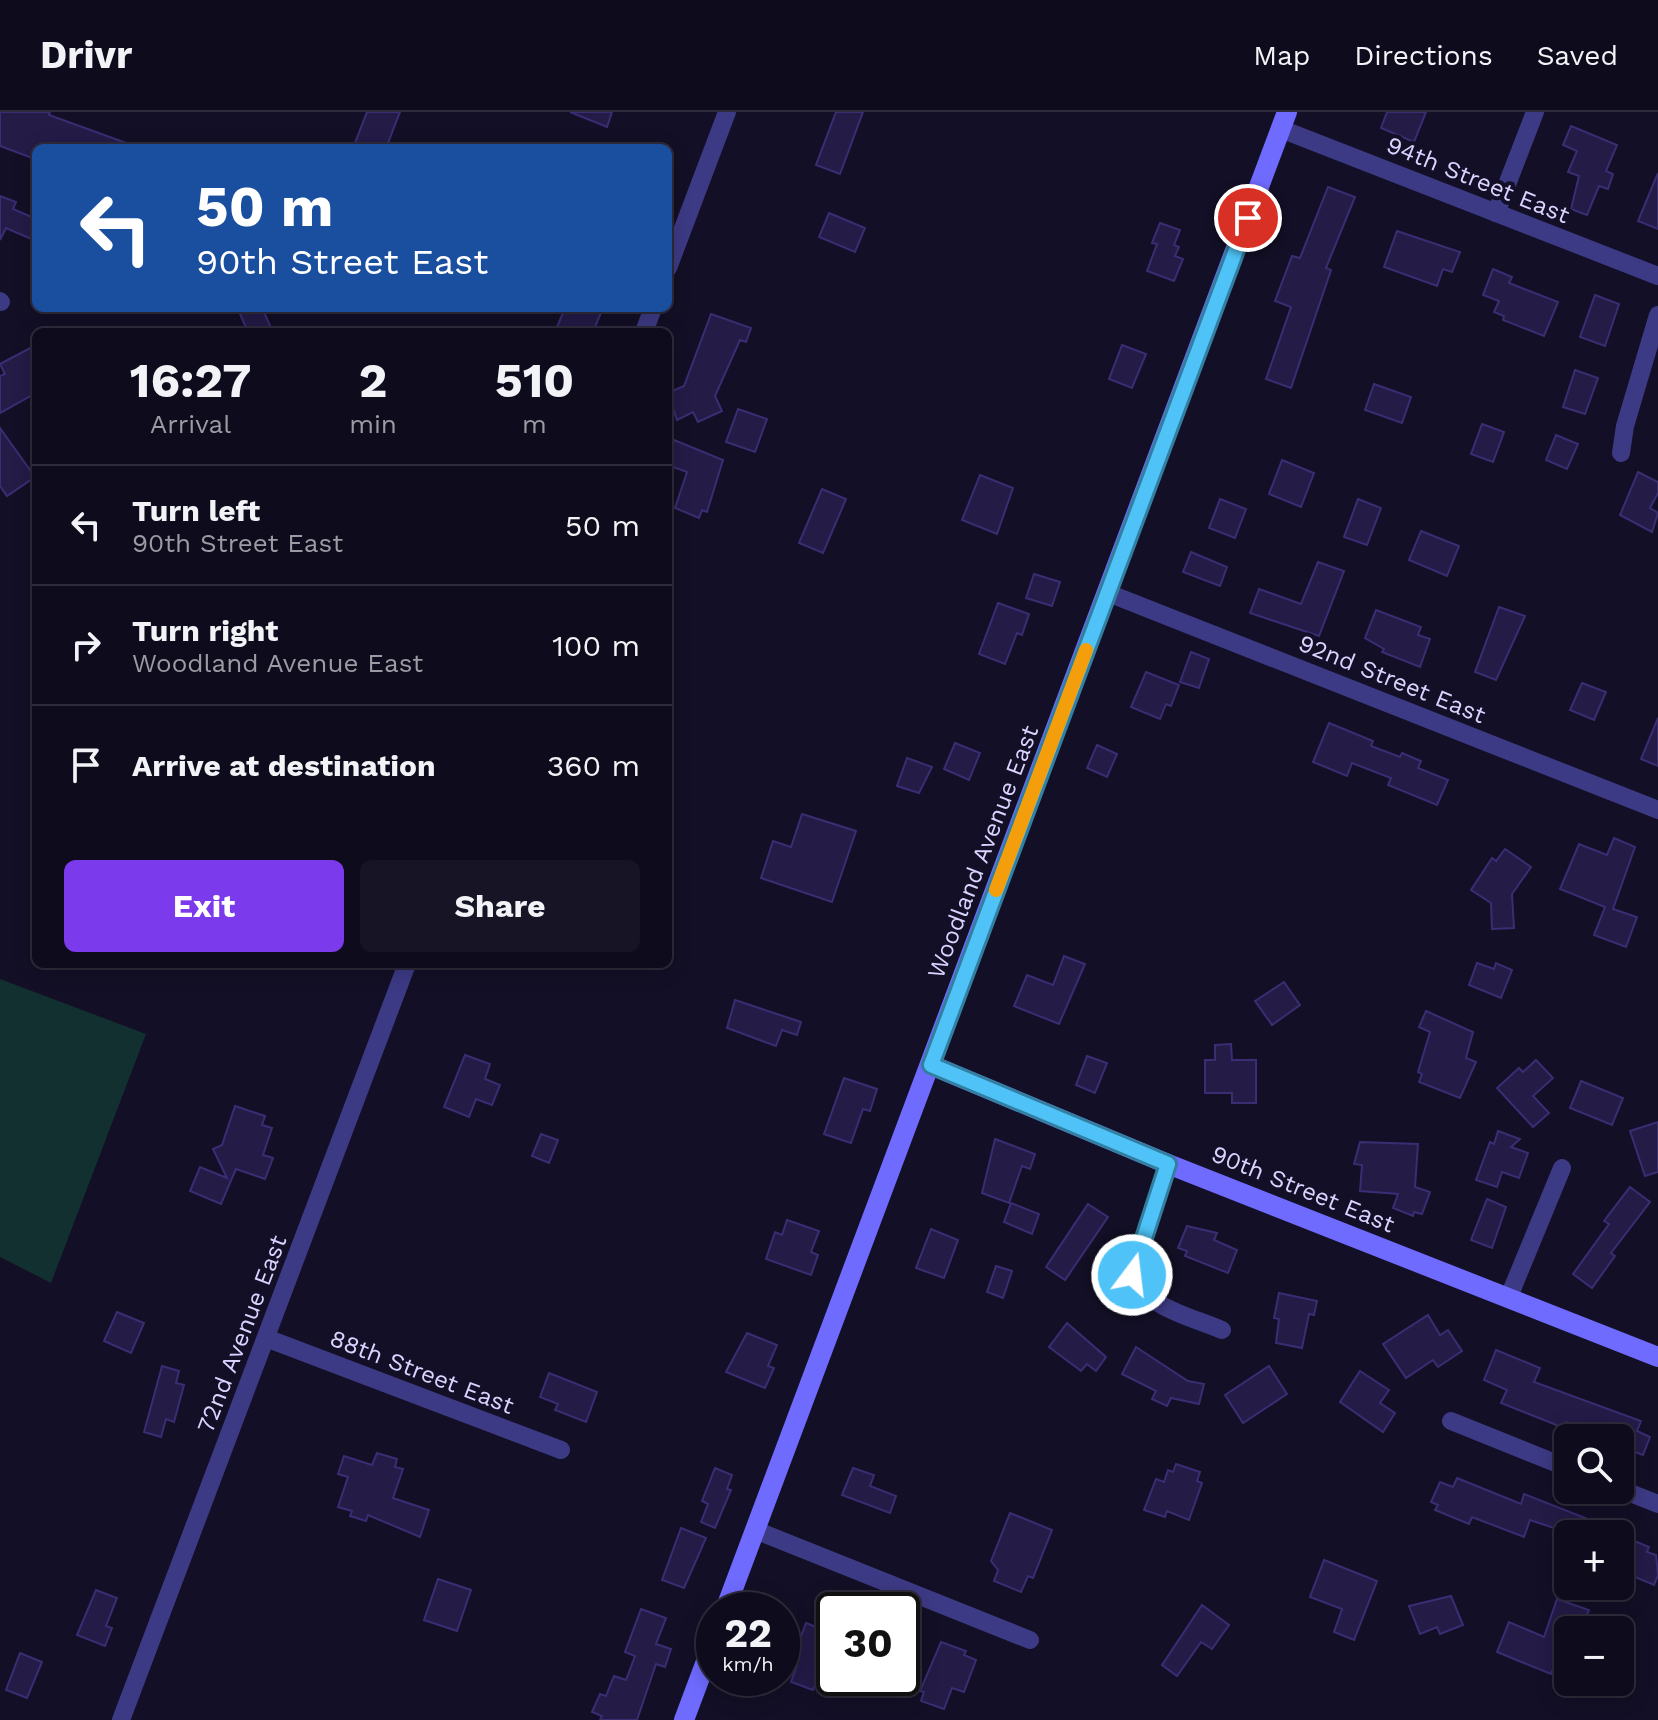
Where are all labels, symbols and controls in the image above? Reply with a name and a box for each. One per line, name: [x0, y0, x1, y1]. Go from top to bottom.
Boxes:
text: Drivr: [40, 33, 132, 77]
text: Map: [1253, 39, 1310, 72]
text: Directions: [1354, 39, 1493, 72]
text: Saved: [1537, 39, 1618, 72]
street label: 94th Street East: [1383, 131, 1573, 229]
text: 50 m: [196, 174, 333, 240]
icon: left: [64, 176, 168, 280]
pin: [1214, 184, 1282, 252]
icon: arrive: [1226, 196, 1270, 240]
text: 90th Street East: [196, 241, 488, 283]
text: 16:27: [130, 352, 251, 409]
text: 2: [359, 352, 387, 409]
text: 510: [495, 352, 574, 409]
text: Arrival: [150, 409, 231, 439]
text: min: [349, 409, 397, 439]
text: m: [522, 409, 547, 439]
text: Turn left: [132, 493, 260, 528]
icon: left: [64, 503, 108, 547]
text: 50 m: [565, 508, 640, 543]
text: 90th Street East: [132, 528, 343, 558]
text: Turn right: [132, 613, 278, 648]
icon: right: [64, 623, 108, 667]
text: 100 m: [552, 628, 640, 663]
street label: 92nd Street East: [1295, 629, 1489, 729]
text: Woodland Avenue East: [132, 648, 423, 678]
street label: Woodland Avenue East: [922, 721, 1044, 983]
icon: arrive: [64, 743, 108, 787]
text: Arrive at destination: [132, 748, 436, 783]
text: 360 m: [547, 748, 640, 783]
button: Exit: [64, 860, 344, 952]
button: Share: [360, 860, 640, 952]
street label: 90th Street East: [1207, 1140, 1399, 1238]
street label: 72nd Avenue East: [191, 1231, 293, 1437]
position arrow: [1090, 1233, 1174, 1317]
street label: 88th Street East: [326, 1324, 518, 1420]
map controls: [1554, 1424, 1634, 1696]
button: search: [1554, 1424, 1634, 1504]
button: +: [1554, 1520, 1634, 1600]
speed limit sign: 30: [816, 1592, 920, 1696]
text: 22: [724, 1610, 772, 1657]
button: −: [1554, 1616, 1634, 1696]
text: km/h: [722, 1652, 774, 1676]

